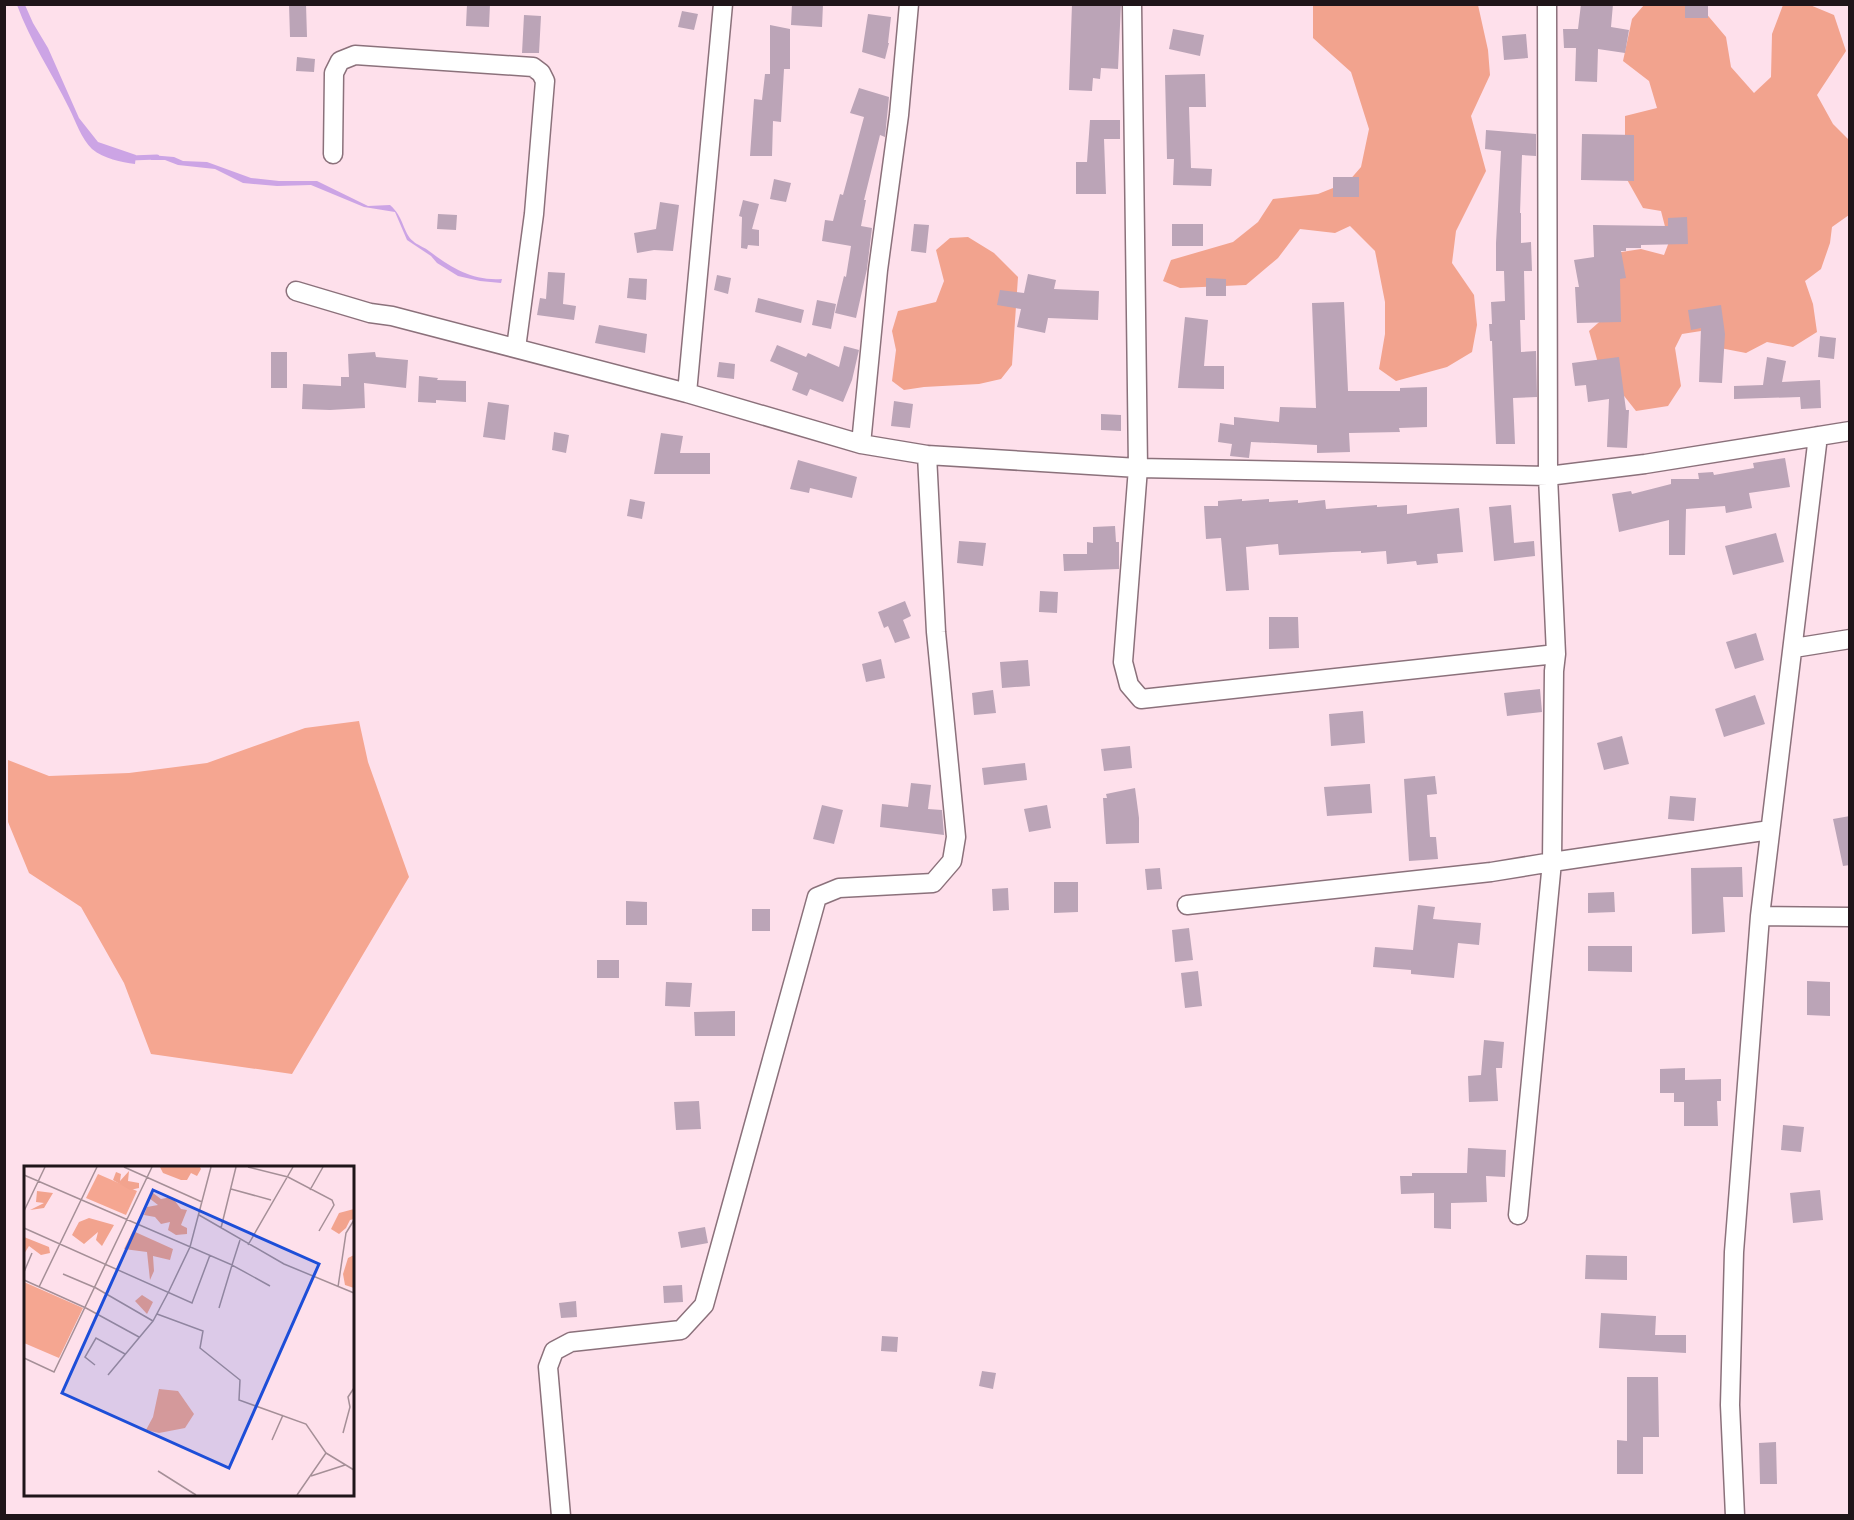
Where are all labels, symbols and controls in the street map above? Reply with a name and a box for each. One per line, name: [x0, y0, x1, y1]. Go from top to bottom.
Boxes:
inset map: [24, 1166, 354, 1496]

